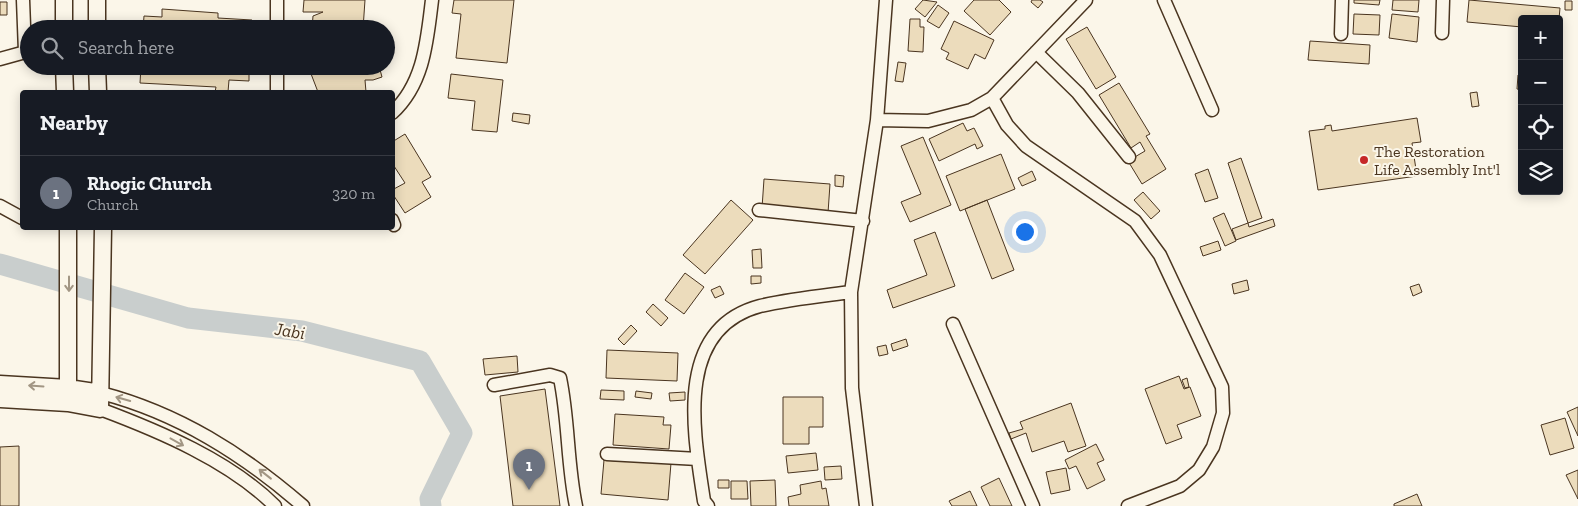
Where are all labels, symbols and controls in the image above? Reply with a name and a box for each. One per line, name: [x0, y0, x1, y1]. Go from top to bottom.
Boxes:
map controls: [1518, 15, 1563, 195]
button: +: [1518, 15, 1563, 60]
search box: [20, 20, 395, 75]
icon: search: [38, 34, 66, 62]
text: Search here: [78, 36, 174, 59]
button: −: [1518, 60, 1563, 105]
button: locate: [1518, 105, 1563, 150]
text: Nearby: [40, 110, 108, 135]
place label: The Restoration Life Assembly Int'l: [1374, 142, 1500, 179]
button: layers: [1518, 150, 1563, 195]
marker: The Restoration Life Assembly Int'l: [1358, 154, 1370, 166]
text: Rhogic Church: [87, 172, 212, 195]
text: 1: [53, 184, 59, 203]
text: 320 m: [332, 184, 375, 203]
text: Church: [87, 195, 138, 214]
your location: [1012, 219, 1038, 245]
one-way arrow: [64, 276, 74, 292]
water label: Jabi: [272, 318, 307, 344]
one-way arrow: [28, 381, 44, 390]
one-way arrow: [115, 393, 131, 403]
one-way arrow: [170, 437, 184, 447]
pin: 1: [513, 449, 545, 490]
one-way arrow: [259, 469, 272, 480]

